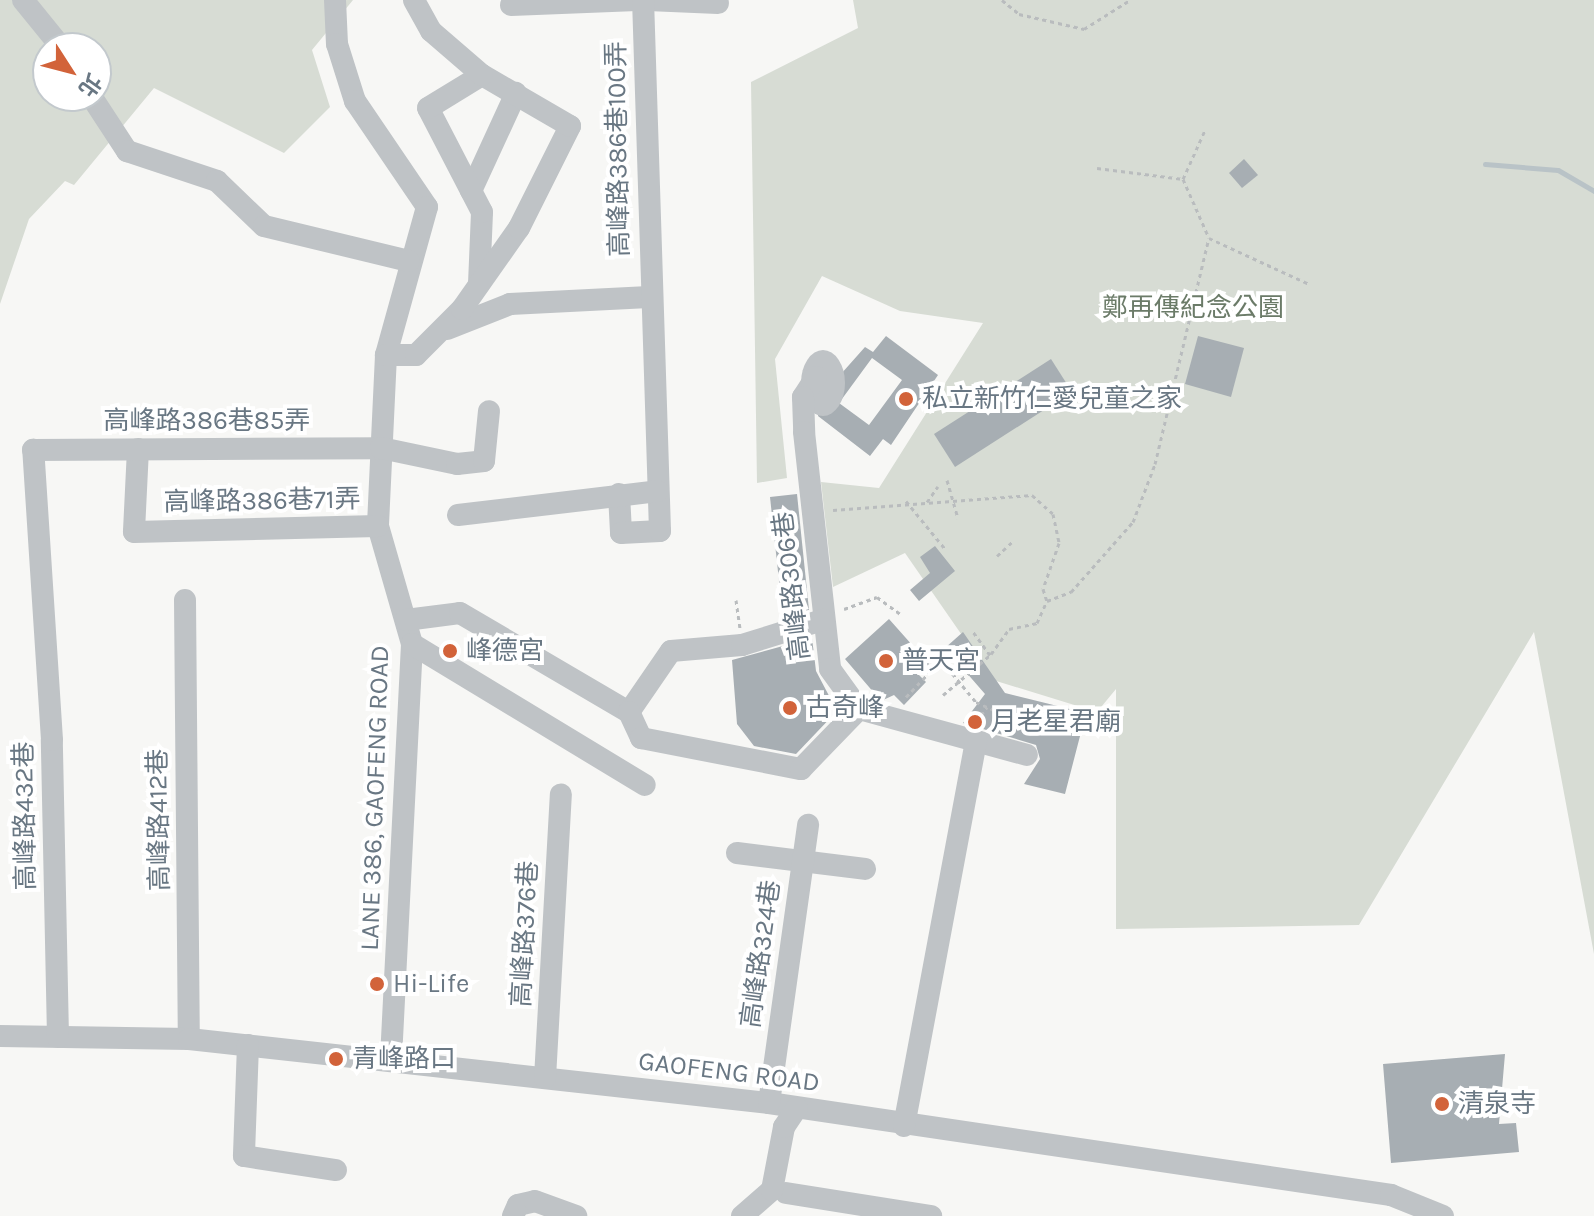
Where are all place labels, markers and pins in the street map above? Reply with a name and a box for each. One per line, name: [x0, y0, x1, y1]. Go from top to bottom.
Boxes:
place label: 私立新竹仁愛兒童之家: [922, 383, 1182, 415]
marker: 私立新竹仁愛兒童之家: [897, 390, 915, 408]
place label: 峰德宮: [466, 635, 544, 667]
marker: 峰德宮: [441, 642, 459, 660]
place label: 普天宮: [902, 645, 980, 677]
marker: 普天宮: [877, 652, 895, 670]
place label: 古奇峰: [806, 692, 884, 724]
marker: 古奇峰: [781, 699, 799, 717]
place label: 月老星君廟: [991, 706, 1121, 738]
marker: 月老星君廟: [966, 713, 984, 731]
place label: Hi-Life: [393, 968, 469, 1000]
marker: Hi-Life: [368, 975, 386, 993]
place label: 青峰路口: [352, 1043, 456, 1075]
marker: 青峰路口: [327, 1050, 345, 1068]
place label: 清泉寺: [1458, 1088, 1536, 1120]
marker: 清泉寺: [1433, 1095, 1451, 1113]

